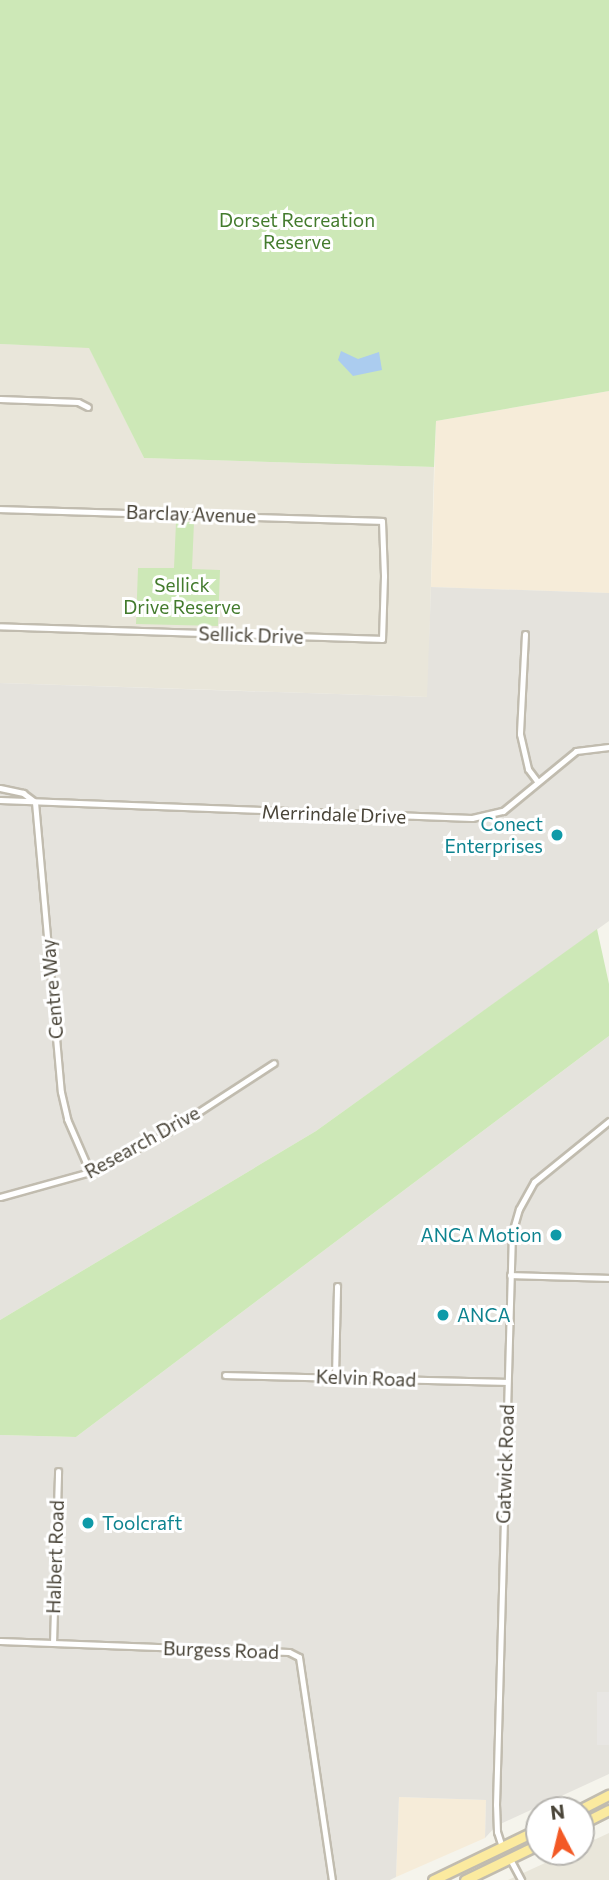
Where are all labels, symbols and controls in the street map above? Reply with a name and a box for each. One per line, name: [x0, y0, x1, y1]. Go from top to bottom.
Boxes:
park label: Dorset Recreation Reserve: [219, 209, 375, 253]
street label: Barclay Avenue: [126, 500, 256, 528]
park label: Sellick Drive Reserve: [123, 574, 241, 618]
street label: Sellick Drive: [198, 622, 304, 648]
street label: Merrindale Drive: [261, 800, 407, 828]
place label: Conect Enterprises: [445, 813, 543, 857]
marker: Conect Enterprises: [549, 827, 565, 843]
street label: Centre Way: [36, 938, 68, 1040]
street label: Research Drive: [81, 1101, 203, 1183]
place label: ANCA Motion: [421, 1224, 542, 1246]
marker: ANCA Motion: [548, 1227, 564, 1243]
place label: ANCA: [457, 1304, 511, 1326]
marker: ANCA: [435, 1307, 451, 1323]
street label: Kelvin Road: [315, 1365, 417, 1391]
street label: Gatwick Road: [492, 1404, 518, 1524]
street label: Halbert Road: [42, 1500, 68, 1614]
place label: Toolcraft: [102, 1512, 182, 1534]
marker: Toolcraft: [80, 1515, 96, 1531]
street label: Burgess Road: [163, 1637, 279, 1663]
north arrow: [525, 1796, 595, 1866]
text: N: [549, 1799, 566, 1824]

